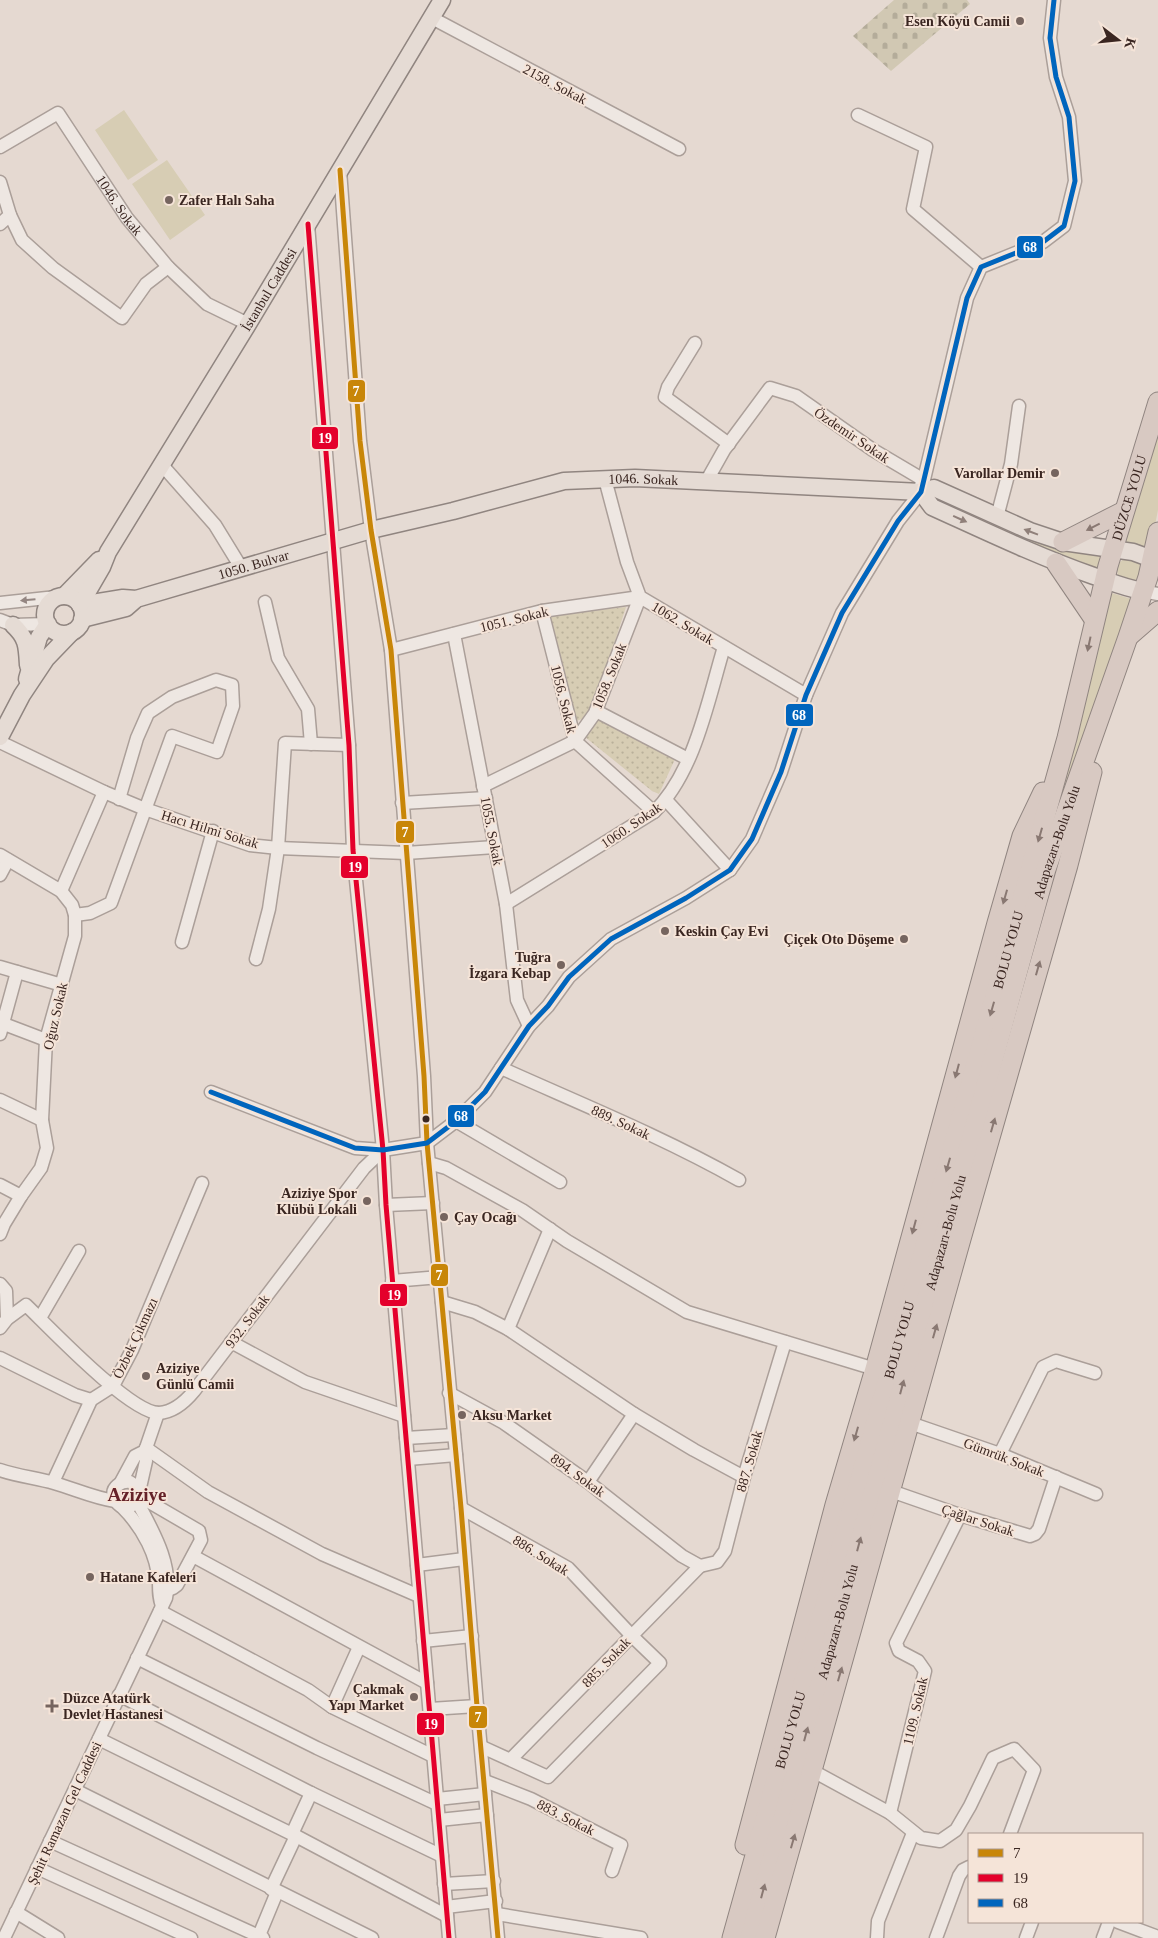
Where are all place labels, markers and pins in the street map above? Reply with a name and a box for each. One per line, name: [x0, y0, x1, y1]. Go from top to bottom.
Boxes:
place label: Esen Köyü Camii: [905, 14, 1010, 29]
marker: Esen Köyü Camii: [1014, 15, 1026, 27]
place label: Zafer Halı Saha: [179, 193, 274, 208]
marker: Zafer Halı Saha: [163, 194, 175, 206]
place label: Varollar Demir: [954, 466, 1045, 481]
marker: Varollar Demir: [1049, 467, 1061, 479]
place label: Keskin Çay Evi: [675, 924, 768, 939]
marker: Keskin Çay Evi: [659, 925, 671, 937]
place label: Çiçek Oto Döşeme: [784, 932, 894, 947]
marker: Çiçek Oto Döşeme: [898, 933, 910, 945]
place label: Tuğra İzgara Kebap: [469, 950, 551, 981]
marker: Tuğra İzgara Kebap: [555, 959, 567, 971]
unlabelled marker: [421, 1114, 431, 1124]
place label: Aziziye Spor Klübü Lokali: [276, 1186, 357, 1217]
marker: Aziziye Spor Klübü Lokali: [361, 1195, 373, 1207]
place label: Çay Ocağı: [454, 1210, 517, 1225]
marker: Çay Ocağı: [438, 1211, 450, 1223]
place label: Aziziye Günlü Camii: [156, 1361, 234, 1392]
marker: Aziziye Günlü Camii: [140, 1370, 152, 1382]
place label: Aksu Market: [472, 1408, 552, 1423]
marker: Aksu Market: [456, 1409, 468, 1421]
place label: Hatane Kafeleri: [100, 1570, 196, 1585]
marker: Hatane Kafeleri: [84, 1571, 96, 1583]
place label: Çakmak Yapı Market: [328, 1682, 404, 1713]
place label: Düzce Atatürk Devlet Hastanesi: [63, 1691, 163, 1722]
marker: Çakmak Yapı Market: [408, 1691, 420, 1703]
marker: Düzce Atatürk Devlet Hastanesi: [45, 1699, 59, 1713]

